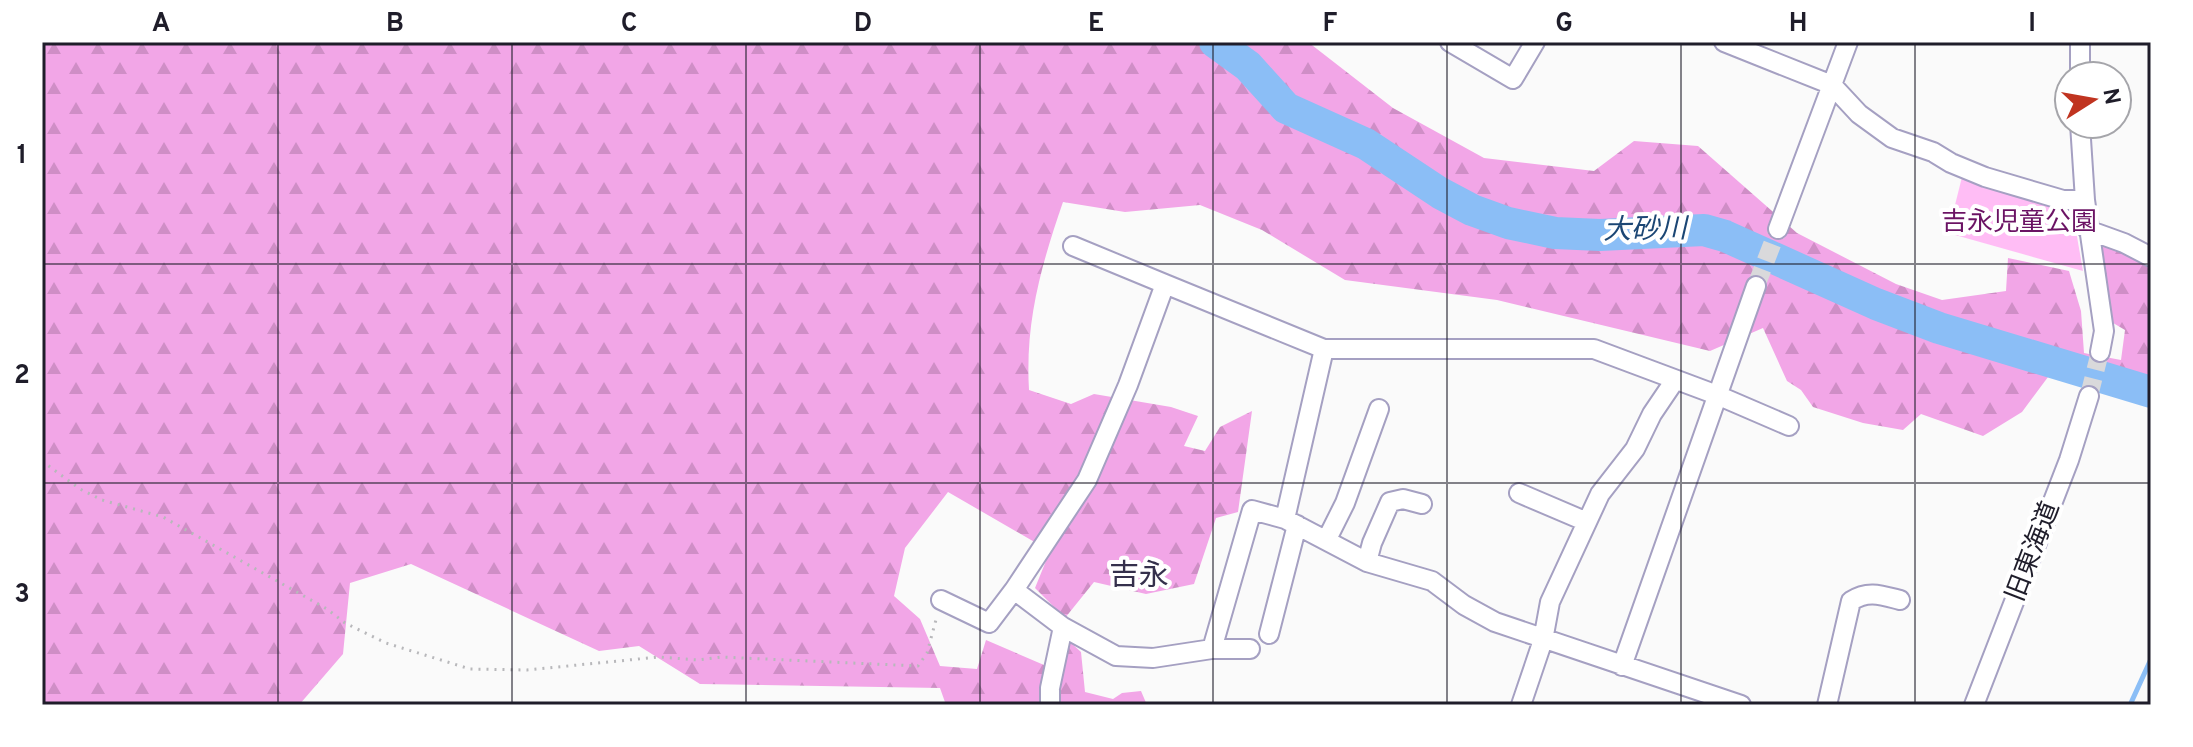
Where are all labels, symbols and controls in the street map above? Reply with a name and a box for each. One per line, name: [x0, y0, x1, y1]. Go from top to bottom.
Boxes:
text: A: [152, 8, 170, 41]
text: B: [386, 8, 404, 41]
text: C: [621, 8, 637, 41]
text: D: [854, 8, 872, 41]
text: E: [1088, 8, 1104, 41]
text: F: [1323, 8, 1338, 41]
text: G: [1555, 8, 1573, 41]
text: H: [1789, 8, 1807, 41]
text: I: [2028, 8, 2036, 41]
north arrow: [2053, 60, 2133, 140]
text: N: [2095, 86, 2125, 107]
text: 1: [17, 140, 27, 173]
park label: 吉永児童公園: [1941, 207, 2097, 240]
water label: 大砂川: [1603, 212, 1690, 250]
text: 2: [14, 360, 30, 393]
street label: 旧東海道: [2000, 498, 2068, 606]
district label: 吉永: [1109, 559, 1169, 596]
text: 3: [14, 579, 30, 612]

